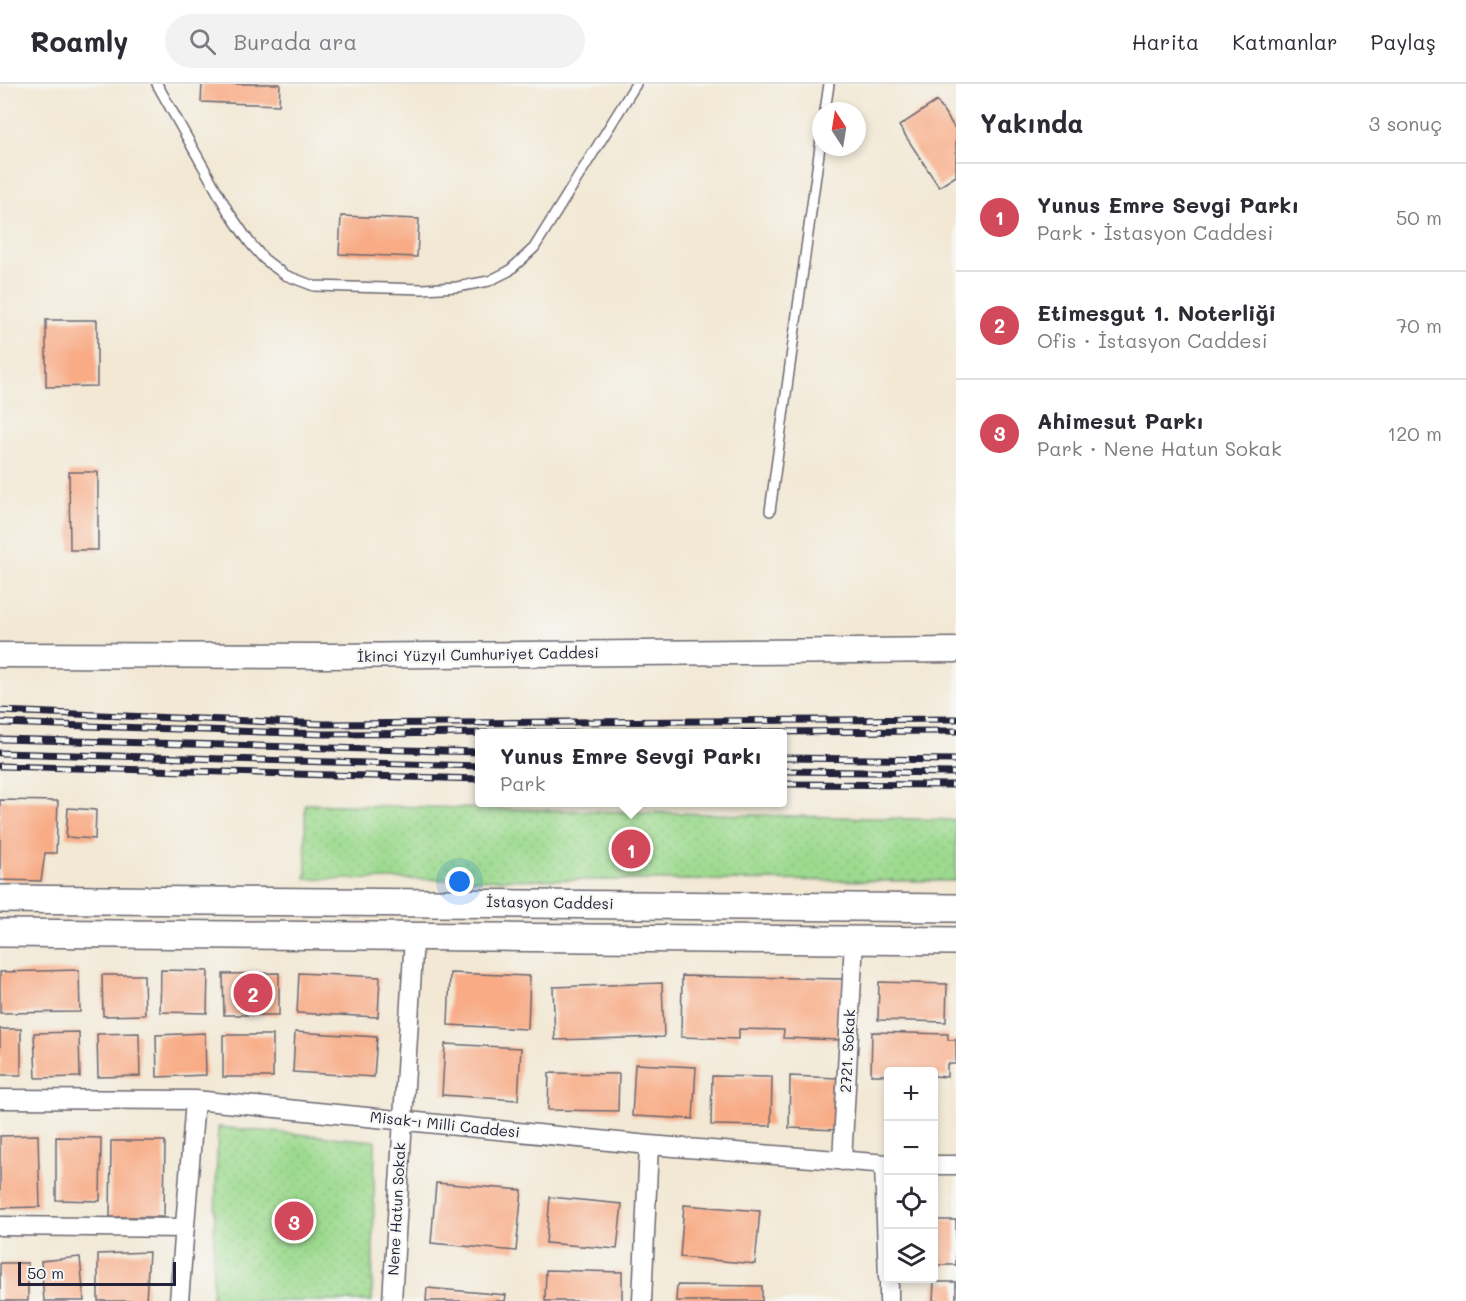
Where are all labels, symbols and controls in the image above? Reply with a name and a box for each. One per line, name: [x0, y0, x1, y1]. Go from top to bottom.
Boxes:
search box: [165, 14, 585, 68]
text: Roamly: [30, 23, 129, 59]
icon: search: [186, 25, 219, 58]
text: Burada ara: [234, 27, 357, 56]
text: Harita: [1132, 28, 1199, 55]
text: Katmanlar: [1232, 28, 1338, 55]
text: Paylaş: [1371, 28, 1436, 55]
north arrow: [812, 102, 866, 156]
text: Yakında: [980, 106, 1083, 140]
text: 3 sonuç: [1369, 110, 1442, 136]
text: Yunus Emre Sevgi Parkı: [1037, 190, 1299, 219]
text: 1: [995, 204, 1004, 230]
text: 50 m: [1396, 204, 1442, 230]
text: Park · İstasyon Caddesi: [1037, 219, 1273, 245]
text: Etimesgut 1. Noterliği: [1037, 298, 1276, 327]
text: 2: [994, 312, 1005, 338]
text: 70 m: [1396, 312, 1442, 338]
text: Ofis · İstasyon Caddesi: [1037, 327, 1268, 353]
text: Ahimesut Parkı: [1037, 406, 1204, 435]
text: 3: [994, 420, 1006, 446]
text: 120 m: [1387, 420, 1442, 446]
text: Park · Nene Hatun Sokak: [1037, 435, 1282, 461]
street label: İkinci Yüzyıl Cumhuriyet Caddesi: [357, 642, 599, 666]
popup: [475, 729, 787, 807]
text: Yunus Emre Sevgi Parkı: [500, 741, 762, 770]
text: Park: [500, 770, 545, 796]
pin: 1: [612, 826, 650, 872]
your location: [445, 867, 474, 896]
street label: İstasyon Caddesi: [486, 891, 614, 913]
pin: 2: [234, 970, 272, 1016]
street label: 2721. Sokak: [835, 1009, 859, 1093]
map controls: [884, 1067, 938, 1283]
button: +: [884, 1067, 938, 1121]
street label: Misak-ı Milli Caddesi: [369, 1106, 521, 1142]
button: −: [884, 1121, 938, 1175]
street label: Nene Hatun Sokak: [383, 1142, 409, 1276]
button: locate: [884, 1175, 938, 1229]
pin: 3: [274, 1198, 314, 1244]
button: layers: [884, 1229, 938, 1283]
scale bar: [18, 1259, 176, 1286]
text: 50 m: [27, 1262, 64, 1283]

